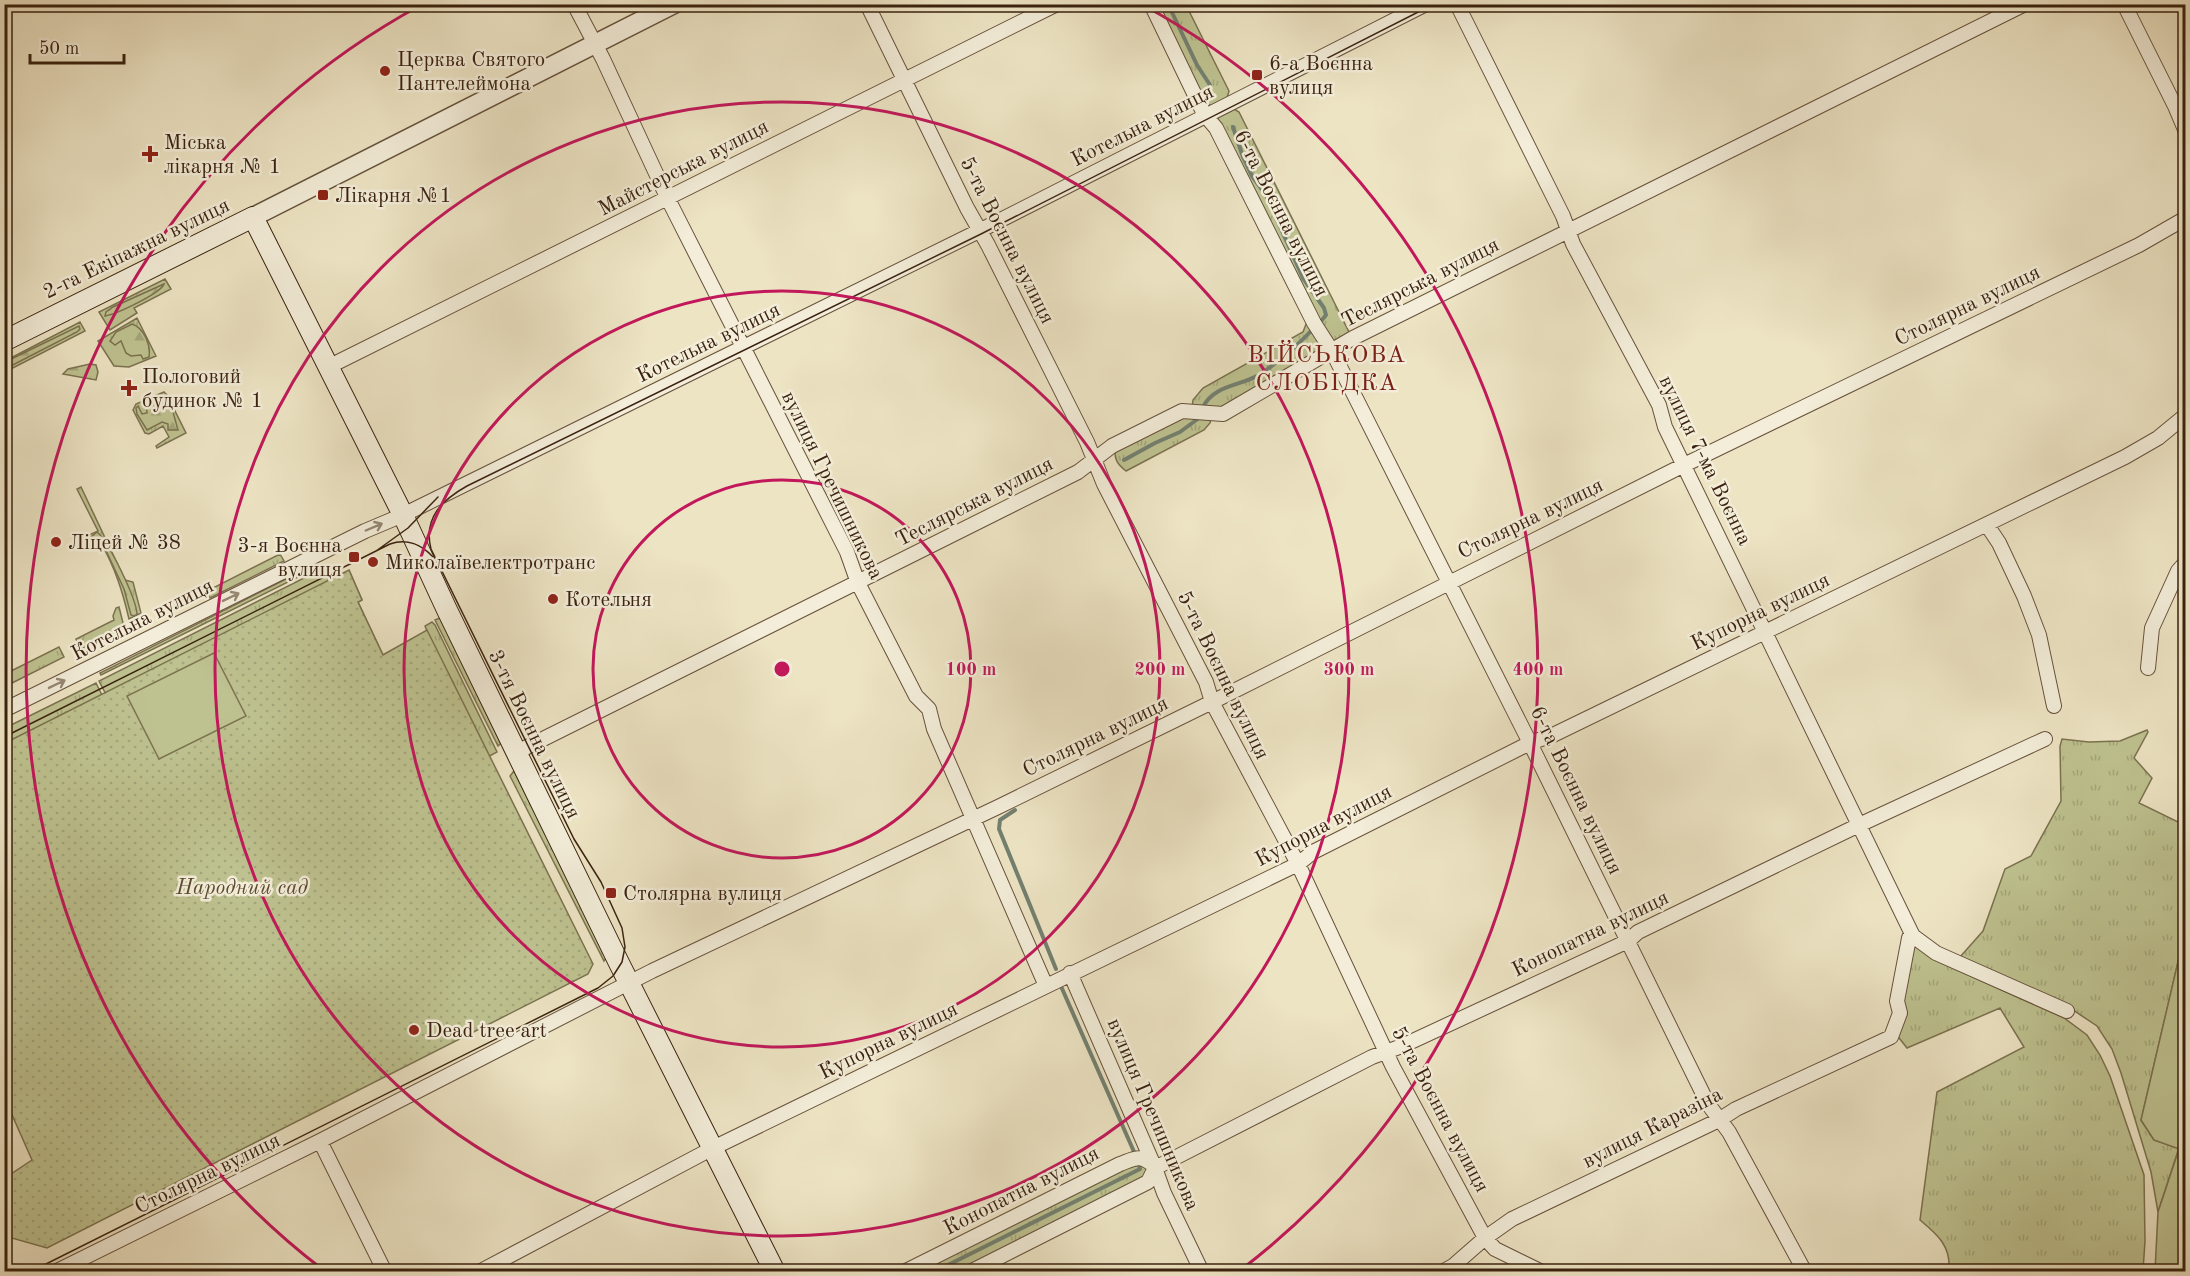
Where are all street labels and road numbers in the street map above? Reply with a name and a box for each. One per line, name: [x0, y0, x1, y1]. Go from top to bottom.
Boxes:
street label: Котельна вулиця: [1068, 81, 1217, 171]
street label: Майстерська вулиця: [595, 116, 772, 220]
street label: 6-та Воєнна вулиця: [1230, 127, 1332, 301]
street label: 5-та Воєнна вулиця: [956, 154, 1058, 328]
street label: 2-га Екіпажна вулиця: [40, 195, 233, 304]
street label: Теслярська вулиця: [1339, 235, 1503, 332]
street label: Столярна вулиця: [1892, 262, 2044, 351]
street label: Котельна вулиця: [634, 300, 784, 387]
street label: вулиця 7-ма Воєнна: [1654, 372, 1755, 549]
street label: вулиця Гречишникова: [777, 388, 886, 583]
street label: Теслярська вулиця: [893, 454, 1057, 551]
street label: Столярна вулиця: [1455, 475, 1607, 564]
street label: Купорна вулиця: [1688, 570, 1833, 655]
street label: Котельна вулиця: [68, 575, 217, 665]
street label: 5-та Воєнна вулиця: [1173, 588, 1272, 763]
street label: 3-тя Воєнна вулиця: [484, 647, 584, 822]
street label: Столярна вулиця: [1020, 693, 1172, 782]
street label: 6-та Воєнна вулиця: [1526, 703, 1625, 878]
street label: Купорна вулиця: [1252, 781, 1396, 871]
street label: Конопатна вулиця: [1509, 887, 1672, 981]
street label: Купорна вулиця: [816, 999, 961, 1084]
street label: вулиця Гречишникова: [1103, 1015, 1203, 1214]
street label: 5-та Воєнна вулиця: [1387, 1024, 1492, 1196]
street label: вулиця Каразіна: [1579, 1084, 1726, 1173]
street label: Столярна вулиця: [132, 1130, 284, 1219]
street label: Конопатна вулиця: [940, 1143, 1103, 1240]

